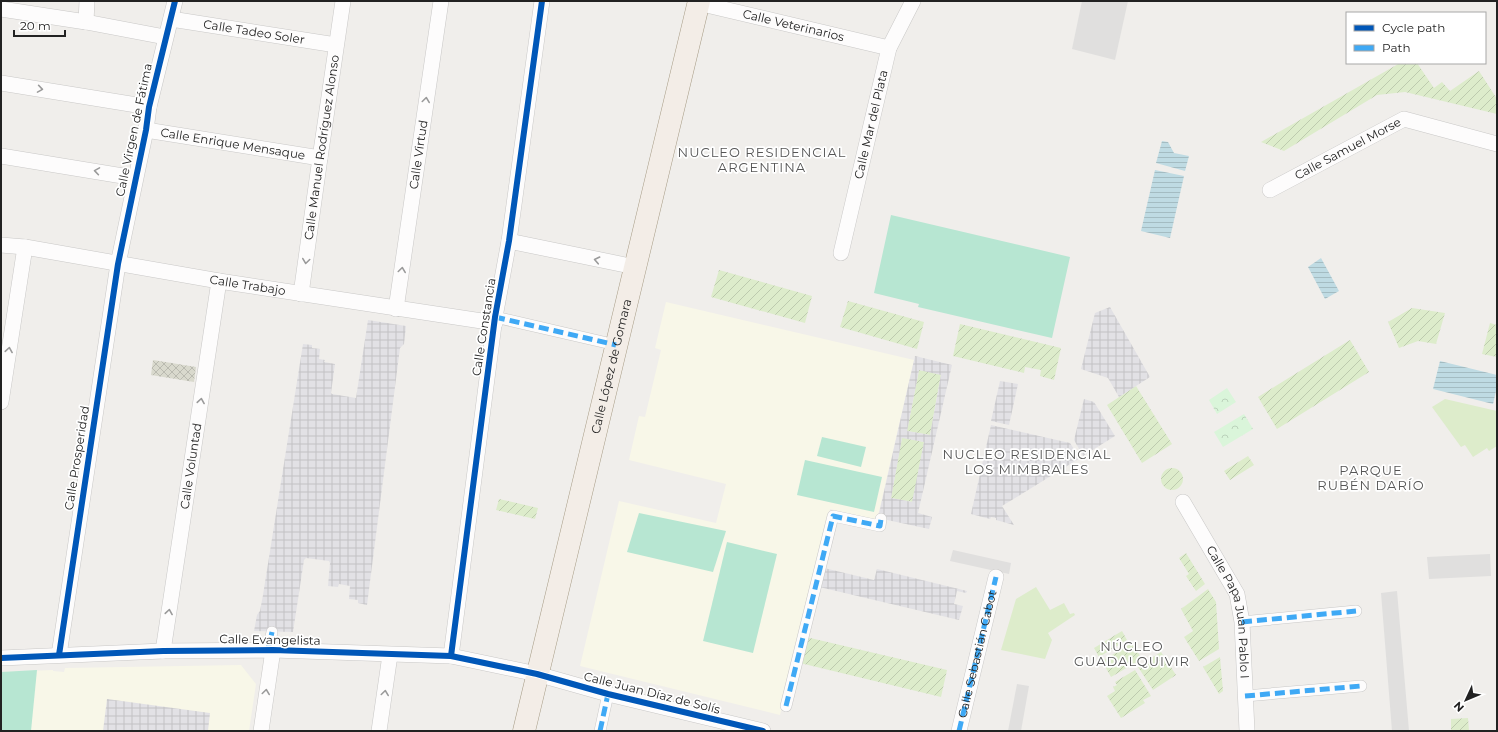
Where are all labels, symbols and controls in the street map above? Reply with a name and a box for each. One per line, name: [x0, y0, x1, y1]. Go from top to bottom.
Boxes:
street label: Calle Veterinarios: [741, 6, 846, 44]
scale bar: [14, 12, 65, 38]
legend: [1346, 12, 1486, 64]
street label: Calle Tadeo Soler: [202, 16, 306, 47]
text: 20 m: [20, 18, 51, 33]
text: Cycle path: [1382, 20, 1445, 35]
text: Path: [1382, 40, 1411, 55]
street label: Calle Manuel Rodríguez Alonso: [301, 54, 342, 241]
street label: Calle Virgen de Fátima: [112, 62, 155, 198]
street label: Calle Mar del Plata: [851, 68, 891, 180]
one-way arrow: [36, 84, 43, 93]
one-way arrow: [421, 97, 430, 103]
street label: Calle Samuel Morse: [1292, 114, 1403, 183]
street label: Calle Virtud: [406, 119, 431, 190]
street label: Calle Enrique Mensaque: [159, 124, 306, 163]
district label: NUCLEO RESIDENCIAL ARGENTINA: [678, 144, 846, 175]
one-way arrow: [93, 167, 100, 176]
one-way arrow: [593, 256, 600, 264]
one-way arrow: [302, 258, 311, 264]
one-way arrow: [397, 267, 406, 273]
street label: Calle Trabajo: [209, 272, 287, 298]
street label: Calle Constancia: [468, 277, 499, 377]
street label: Calle López de Gomara: [588, 297, 634, 435]
one-way arrow: [4, 347, 13, 353]
one-way arrow: [196, 398, 205, 404]
street label: Calle Prosperidad: [61, 405, 92, 511]
street label: Calle Voluntad: [177, 422, 204, 510]
district label: NUCLEO RESIDENCIAL LOS MIMBRALES: [943, 446, 1111, 477]
district label: PARQUE RUBÉN DARÍO: [1317, 462, 1425, 493]
street label: Calle Papa Juan Pablo I: [1203, 543, 1253, 679]
street label: Calle Sebastián Cabot: [954, 589, 1000, 719]
one-way arrow: [164, 609, 173, 615]
street label: Calle Evangelista: [219, 631, 321, 648]
district label: NÚCLEO GUADALQUIVIR: [1074, 638, 1190, 669]
street label: Calle Juan Díaz de Solís: [582, 668, 722, 717]
north arrow: [1446, 680, 1486, 720]
one-way arrow: [261, 689, 270, 695]
one-way arrow: [380, 690, 389, 696]
text: N: [1451, 699, 1467, 715]

